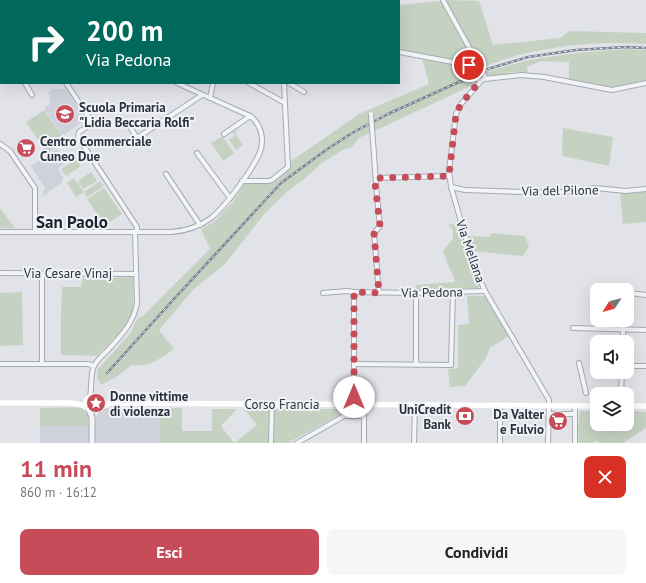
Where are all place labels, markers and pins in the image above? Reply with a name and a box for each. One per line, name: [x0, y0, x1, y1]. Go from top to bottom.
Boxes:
pin: [452, 48, 486, 82]
place label: Scuola Primaria "Lidia Beccaria Rolfi": [79, 99, 195, 131]
school or university icon: Scuola Primaria "Lidia Beccaria Rolfi": [54, 103, 76, 125]
place label: Centro Commerciale Cuneo Due: [40, 133, 152, 165]
supermarket icon: Centro Commerciale Cuneo Due: [15, 137, 37, 159]
place label: Donne vittime di violenza: [110, 388, 189, 420]
place icon: Donne vittime di violenza: [85, 392, 107, 414]
place label: UniCredit Bank: [399, 401, 452, 433]
bank icon: UniCredit Bank: [454, 405, 476, 427]
place label: Da Valter e Fulvio: [493, 406, 544, 438]
supermarket icon: Da Valter e Fulvio: [547, 410, 569, 432]

